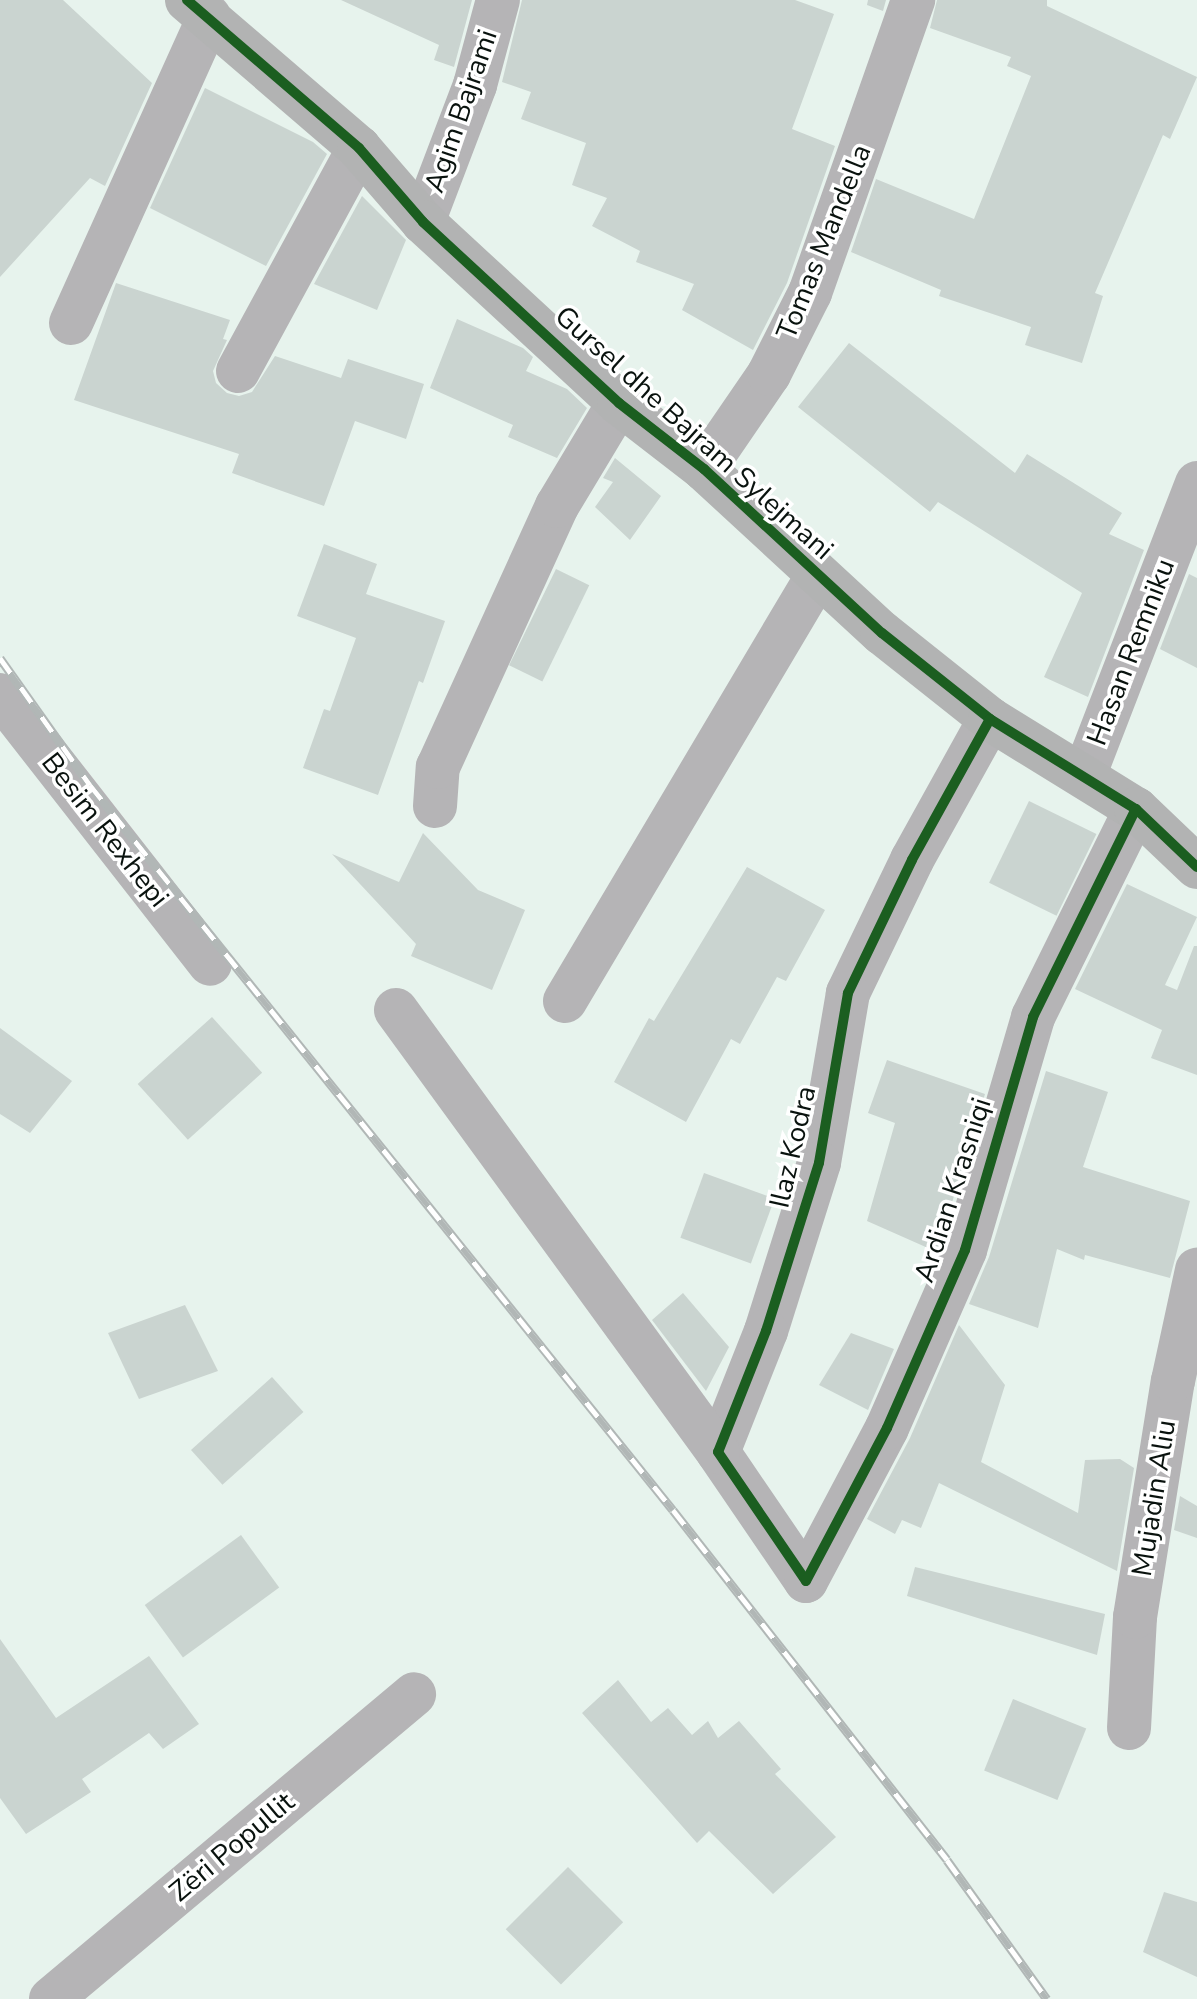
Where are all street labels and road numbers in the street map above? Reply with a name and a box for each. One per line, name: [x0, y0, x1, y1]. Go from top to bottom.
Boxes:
street label: Agim Bajrami: [417, 25, 505, 197]
street label: Tomas Mandella: [770, 140, 878, 344]
street label: Gursel dhe Bajram Sylejmani: [548, 299, 840, 567]
street label: Hasan Remniku: [1080, 554, 1182, 750]
street label: Besim Rexhepi: [34, 746, 176, 914]
street label: Ilaz Kodra: [763, 1083, 823, 1211]
street label: Ardian Krasniqi: [907, 1094, 999, 1286]
street label: Mujadin Aliu: [1125, 1417, 1183, 1579]
street label: Zëri Popullit: [163, 1785, 301, 1909]

